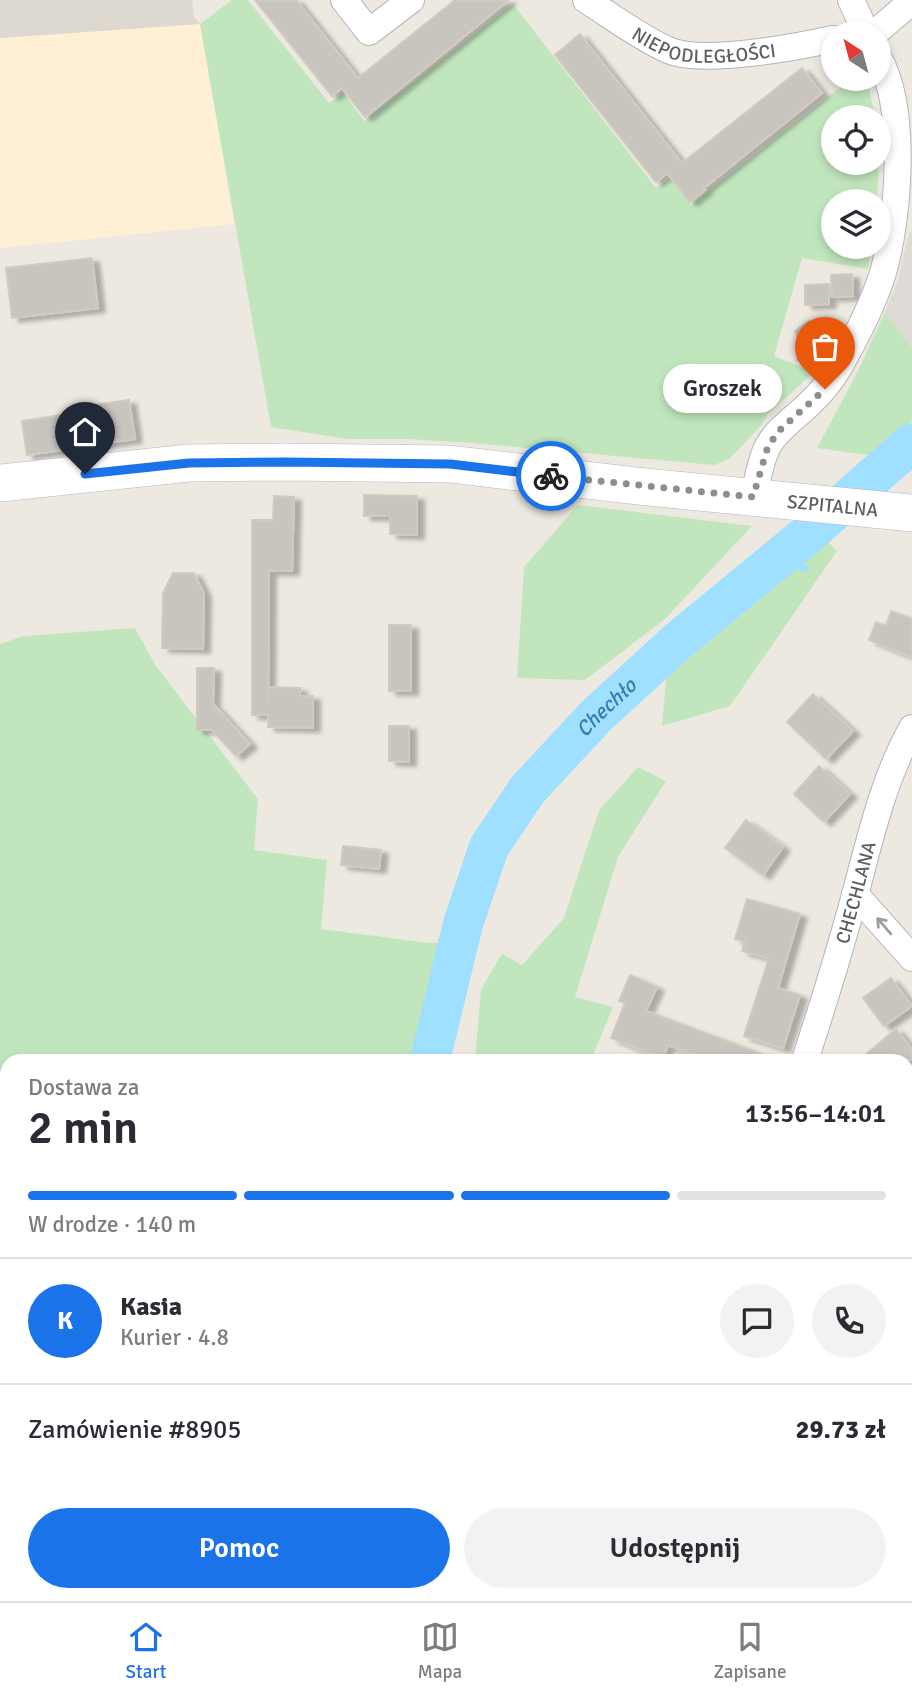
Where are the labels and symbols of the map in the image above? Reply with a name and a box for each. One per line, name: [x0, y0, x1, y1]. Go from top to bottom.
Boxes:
north arrow: [821, 21, 891, 91]
street label: NIEPODLEGŁOŚCI: [627, 22, 777, 69]
pin: [795, 317, 855, 389]
callout: Groszek: [664, 364, 783, 414]
pin: [55, 402, 115, 474]
courier: [516, 441, 586, 511]
street label: SZPITALNA: [786, 490, 880, 523]
water label: Chechło: [570, 672, 642, 742]
street label: CHECHLANA: [831, 838, 882, 947]
one-way arrow: [876, 917, 892, 935]

